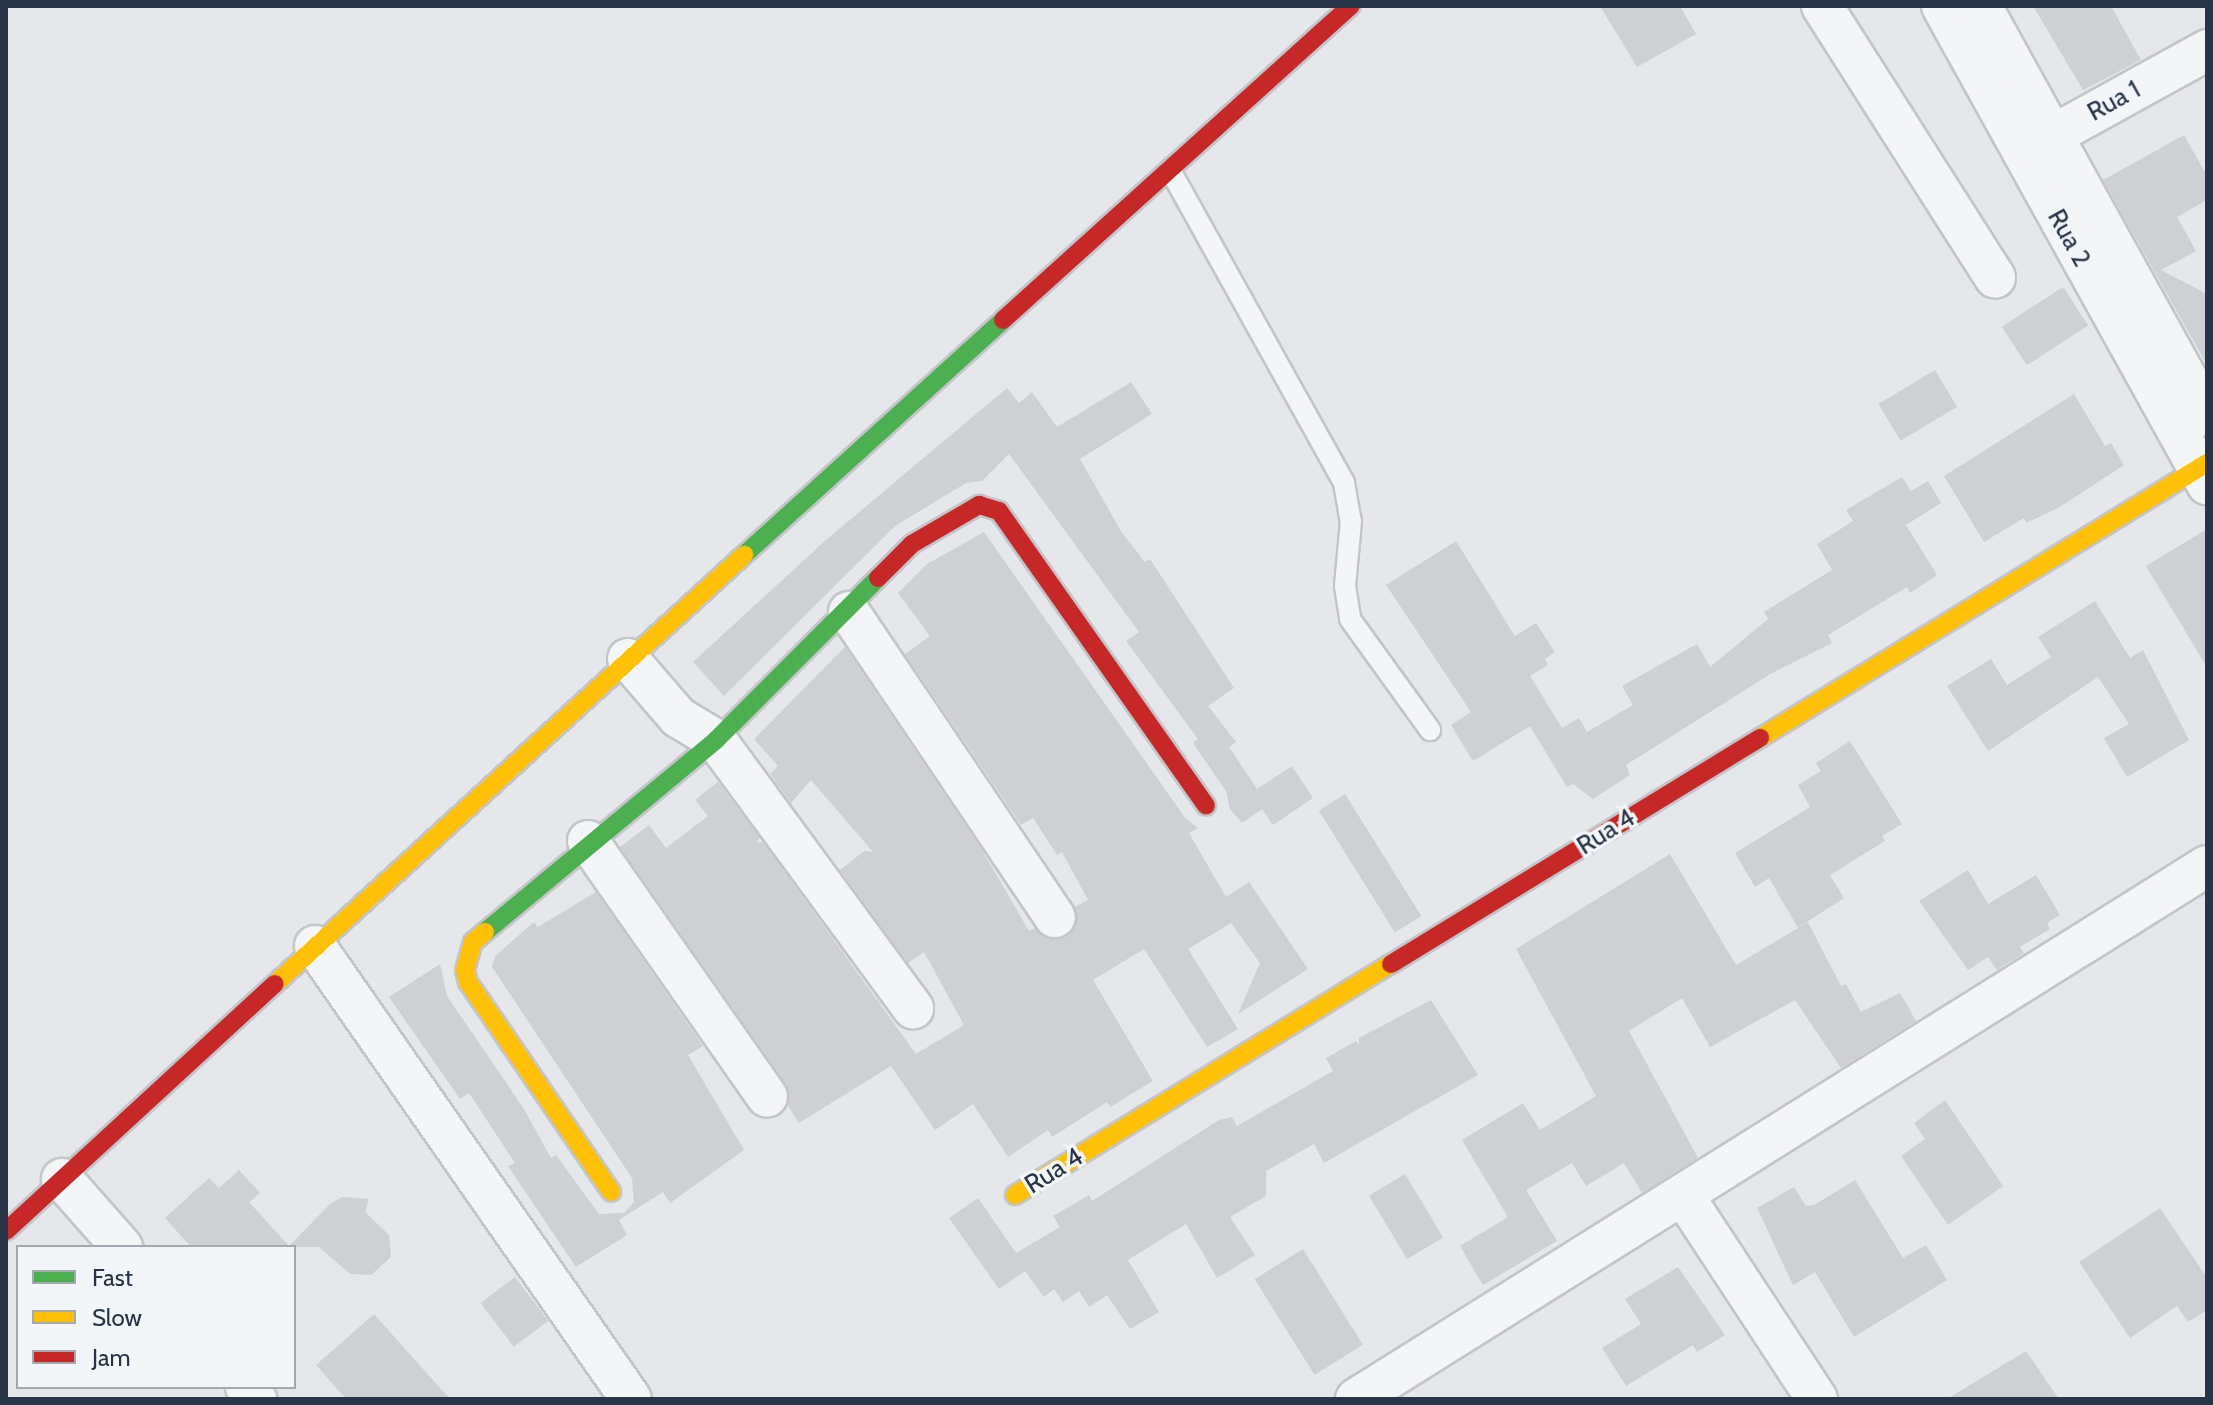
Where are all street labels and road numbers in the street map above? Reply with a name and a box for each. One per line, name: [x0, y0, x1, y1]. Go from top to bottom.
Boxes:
street label: Rua 1: [2082, 74, 2146, 128]
street label: Rua 2: [2041, 204, 2097, 272]
street label: Rua 4: [1571, 802, 1641, 862]
street label: Rua 4: [1019, 1141, 1089, 1201]

